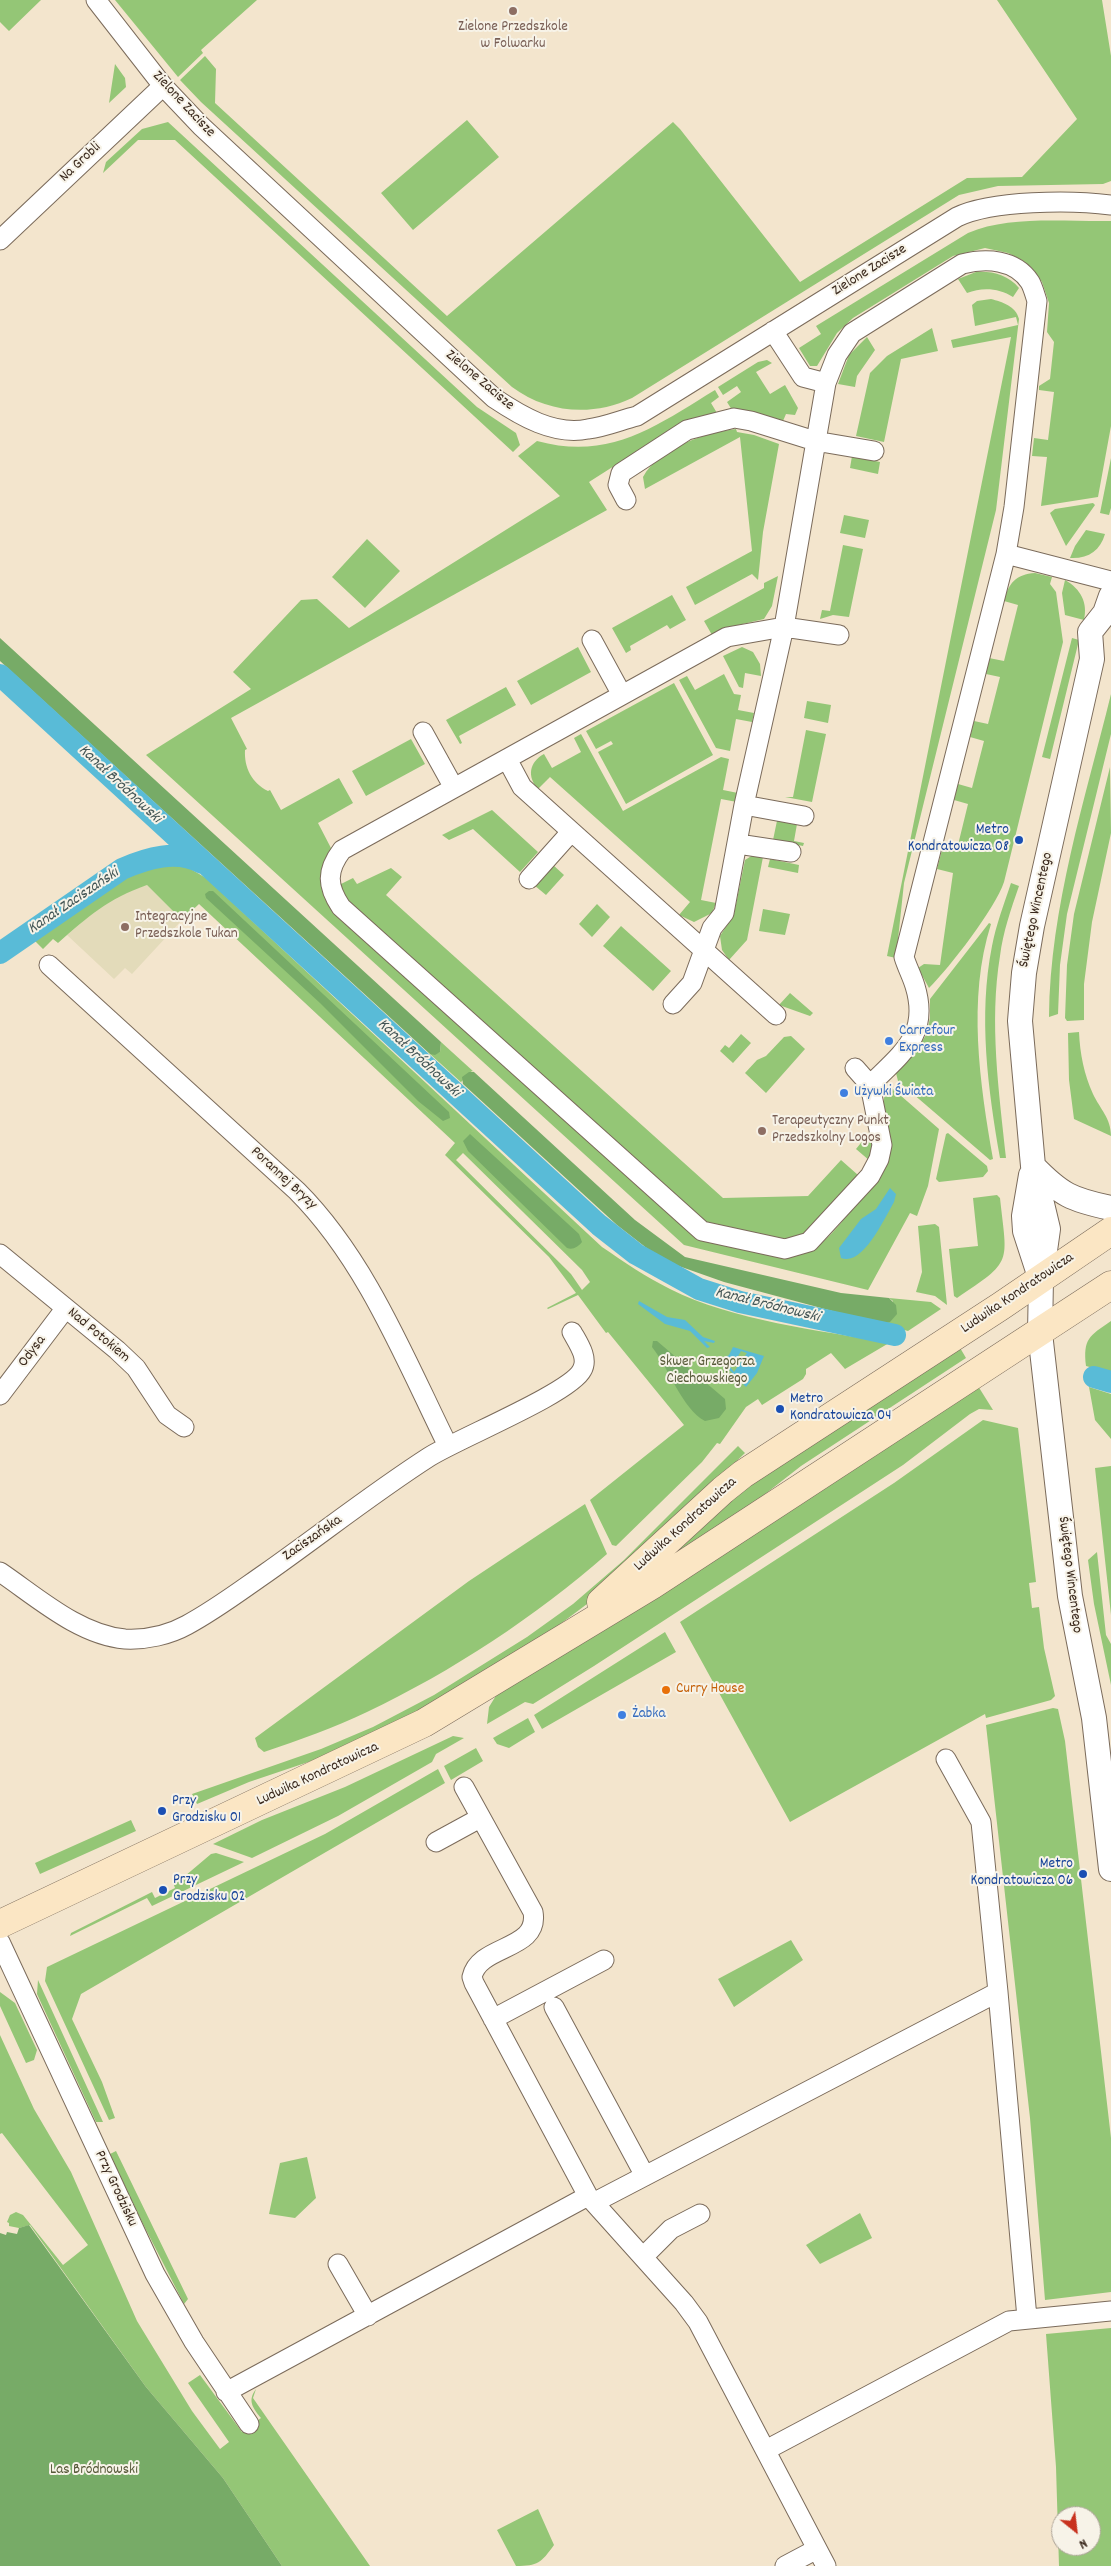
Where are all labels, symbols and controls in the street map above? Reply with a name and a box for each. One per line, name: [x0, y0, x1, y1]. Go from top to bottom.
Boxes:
marker: Zielone Przedszkole w Folwarku: [507, 5, 519, 17]
place label: Zielone Przedszkole w Folwarku: [458, 19, 568, 54]
street label: Zielone Zacisze: [148, 68, 218, 142]
street label: Na Grobli: [56, 139, 106, 187]
street label: Zielone Zacisze: [830, 241, 910, 301]
street label: Zielone Zacisze: [441, 347, 517, 415]
water label: Kanał Bródnowski: [73, 742, 165, 828]
place label: Metro Kondratowicza 08: [908, 822, 1009, 857]
marker: Metro Kondratowicza 08: [1013, 834, 1025, 846]
street label: Świętego Wincentego: [1016, 851, 1058, 969]
water label: Kanał Zaciszański: [25, 865, 123, 939]
place label: Integracyjne Przedszkole Tukan: [135, 909, 238, 944]
marker: Integracyjne Przedszkole Tukan: [119, 921, 131, 933]
water label: Kanał Bródnowski: [372, 1016, 464, 1102]
place label: Carrefour Express: [899, 1023, 955, 1058]
marker: Carrefour Express: [883, 1035, 895, 1047]
place label: Używki Świata: [854, 1084, 933, 1102]
marker: Używki Świata: [838, 1087, 850, 1099]
place label: Terapeutyczny Punkt Przedszkolny Logos: [772, 1113, 889, 1148]
marker: Terapeutyczny Punkt Przedszkolny Logos: [756, 1125, 768, 1137]
street label: Porannej Bryzy: [246, 1144, 320, 1214]
street label: Ludwika Kondratowicza: [958, 1250, 1078, 1338]
water label: Kanał Bródnowski: [713, 1284, 821, 1328]
street label: Nad Potokiem: [63, 1305, 133, 1367]
street label: Odysa: [15, 1333, 51, 1371]
park label: Skwer Grzegorza Ciechowskiego: [659, 1354, 755, 1389]
place label: Metro Kondratowicza 04: [790, 1391, 891, 1426]
marker: Metro Kondratowicza 04: [774, 1403, 786, 1415]
street label: Ludwika Kondratowicza: [631, 1474, 741, 1576]
street label: Zaciszańska: [280, 1512, 346, 1566]
street label: Świętego Wincentego: [1053, 1516, 1085, 1634]
place label: Curry House: [676, 1681, 744, 1699]
marker: Curry House: [660, 1684, 672, 1696]
place label: Żabka: [632, 1706, 665, 1724]
marker: Żabka: [616, 1709, 628, 1721]
street label: Ludwika Kondratowicza: [254, 1739, 382, 1811]
place label: Przy Grodzisku 01: [172, 1793, 241, 1828]
marker: Przy Grodzisku 01: [156, 1805, 168, 1817]
place label: Metro Kondratowicza 06: [970, 1856, 1073, 1891]
marker: Metro Kondratowicza 06: [1077, 1868, 1089, 1880]
place label: Przy Grodzisku 02: [173, 1872, 245, 1907]
marker: Przy Grodzisku 02: [157, 1884, 169, 1896]
street label: Przy Grodzisku: [90, 2148, 140, 2230]
park label: Las Bródnowski: [50, 2462, 138, 2480]
north arrow: [1051, 2506, 1101, 2556]
text: N: [1075, 2533, 1091, 2554]

